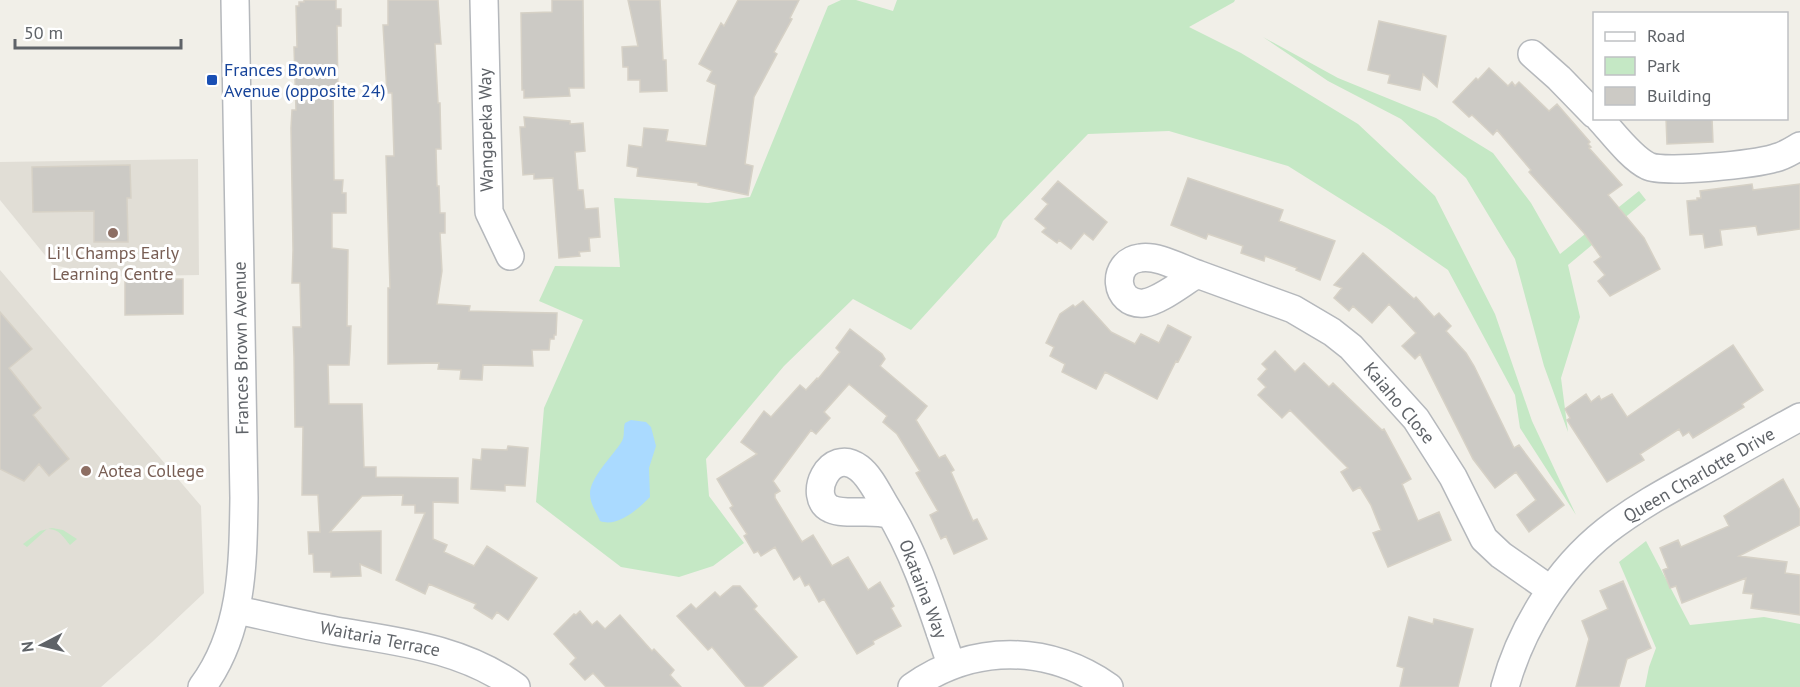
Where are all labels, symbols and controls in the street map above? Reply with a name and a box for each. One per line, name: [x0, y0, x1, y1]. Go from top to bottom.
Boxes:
scale bar: [15, 12, 182, 50]
legend: [1593, 12, 1788, 120]
text: 50 m: [24, 21, 63, 44]
text: Road: [1647, 24, 1685, 47]
text: Park: [1647, 54, 1680, 77]
place label: Frances Brown Avenue (opposite 24): [224, 58, 386, 102]
street label: Wangapeka Way: [473, 67, 498, 192]
marker: Frances Brown Avenue (opposite 24): [205, 73, 219, 87]
text: Building: [1647, 84, 1711, 107]
marker: Li'l Champs Early Learning Centre: [106, 226, 120, 240]
place label: Li'l Champs Early Learning Centre: [47, 241, 180, 285]
street label: Frances Brown Avenue: [227, 261, 254, 435]
street label: Kaiaho Close: [1359, 357, 1440, 448]
street label: Queen Charlotte Drive: [1619, 422, 1779, 527]
place label: Aotea College: [98, 459, 204, 482]
marker: Aotea College: [79, 464, 93, 478]
street label: Okataina Way: [894, 536, 953, 642]
north arrow: [12, 615, 72, 675]
street label: Waitaria Terrace: [318, 616, 442, 661]
text: N: [17, 640, 38, 653]

